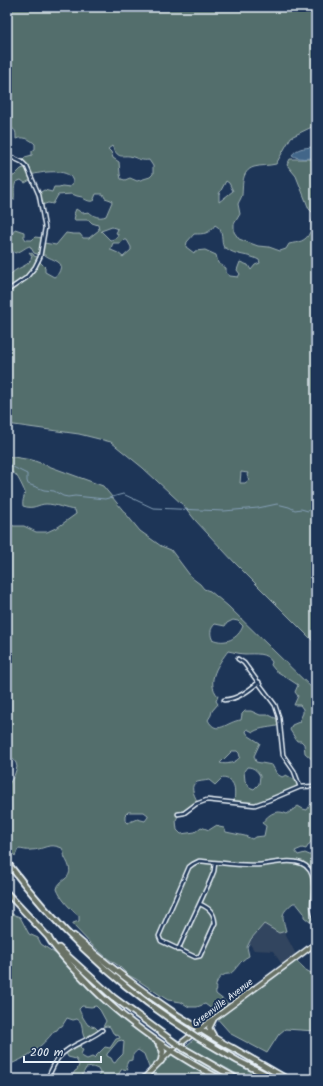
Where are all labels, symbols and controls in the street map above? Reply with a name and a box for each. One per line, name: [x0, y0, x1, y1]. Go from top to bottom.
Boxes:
street label: Greenville Avenue: [189, 974, 257, 1031]
scale bar: [24, 1038, 101, 1064]
text: 200 m: [30, 1043, 64, 1062]

